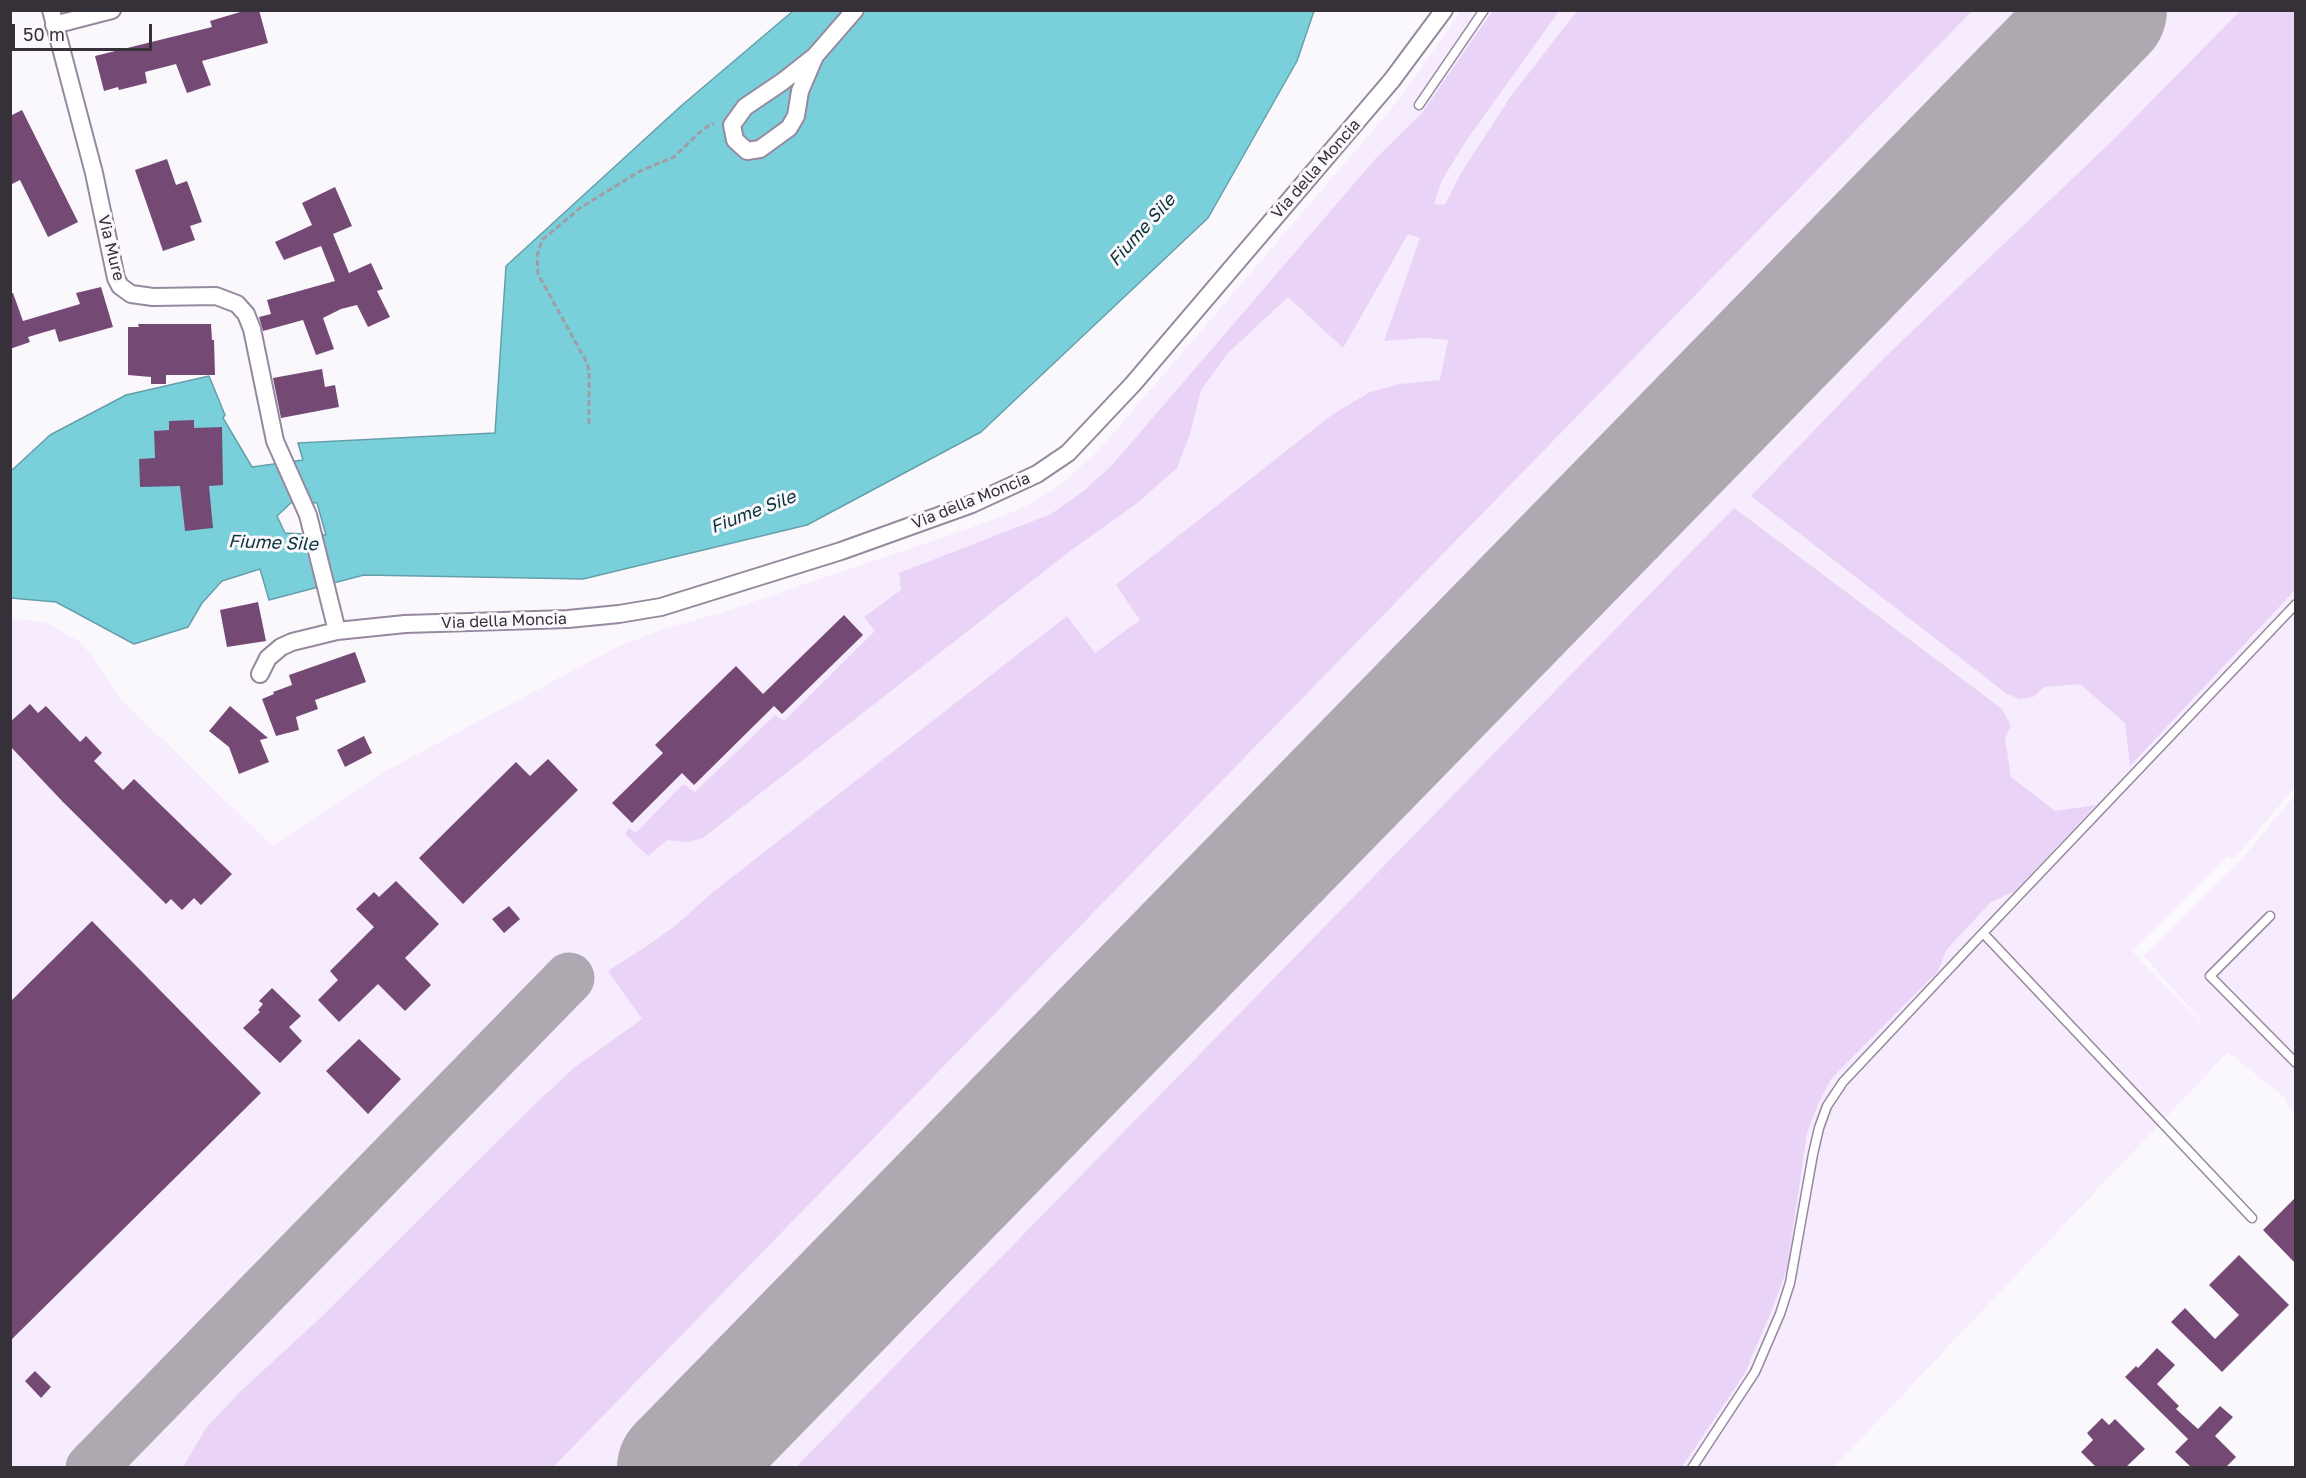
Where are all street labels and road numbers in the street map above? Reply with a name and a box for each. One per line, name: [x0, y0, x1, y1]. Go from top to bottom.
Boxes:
street label: Via della Moncia: [1268, 115, 1364, 223]
street label: Via Mure: [94, 213, 128, 283]
street label: Via della Moncia: [909, 469, 1033, 533]
street label: Via della Moncia: [441, 609, 567, 633]

